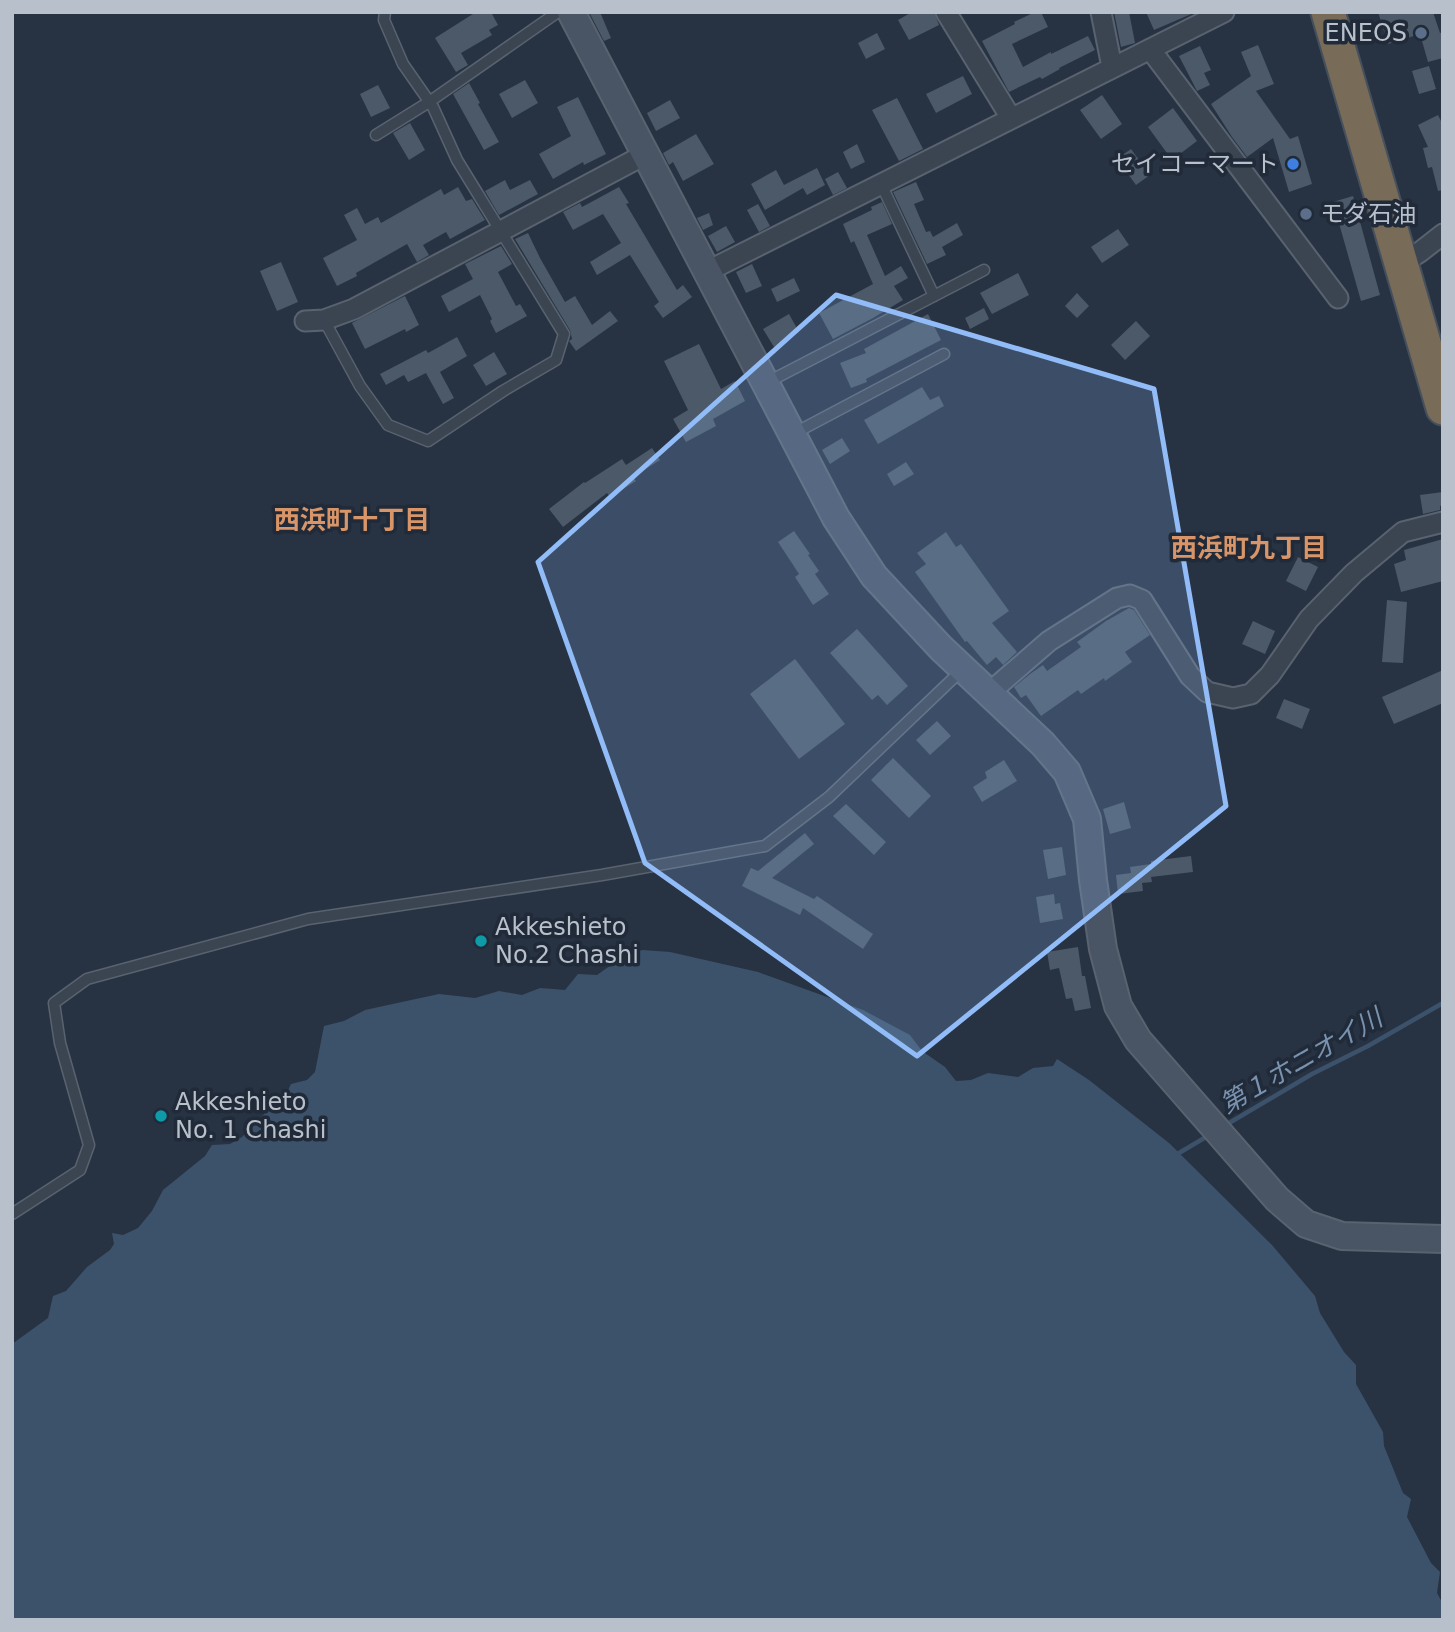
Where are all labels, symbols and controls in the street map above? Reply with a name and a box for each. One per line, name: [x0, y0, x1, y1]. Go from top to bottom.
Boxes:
place label: ENEOS: [1325, 19, 1407, 47]
marker: ENEOS: [1413, 25, 1429, 41]
place label: セイコーマート: [1111, 150, 1279, 178]
marker: セイコーマート: [1285, 156, 1301, 172]
place label: モダ石油: [1320, 200, 1416, 228]
marker: モダ石油: [1298, 206, 1314, 222]
district label: 西浜町十丁目: [274, 505, 430, 535]
district label: 西浜町九丁目: [1171, 533, 1327, 563]
place label: Akkeshieto No.2 Chashi: [495, 913, 639, 969]
marker: Akkeshieto No.2 Chashi: [473, 933, 489, 949]
water label: 第１ホニオイ川: [1215, 1001, 1390, 1119]
place label: Akkeshieto No. 1 Chashi: [175, 1088, 326, 1144]
marker: Akkeshieto No. 1 Chashi: [153, 1108, 169, 1124]

